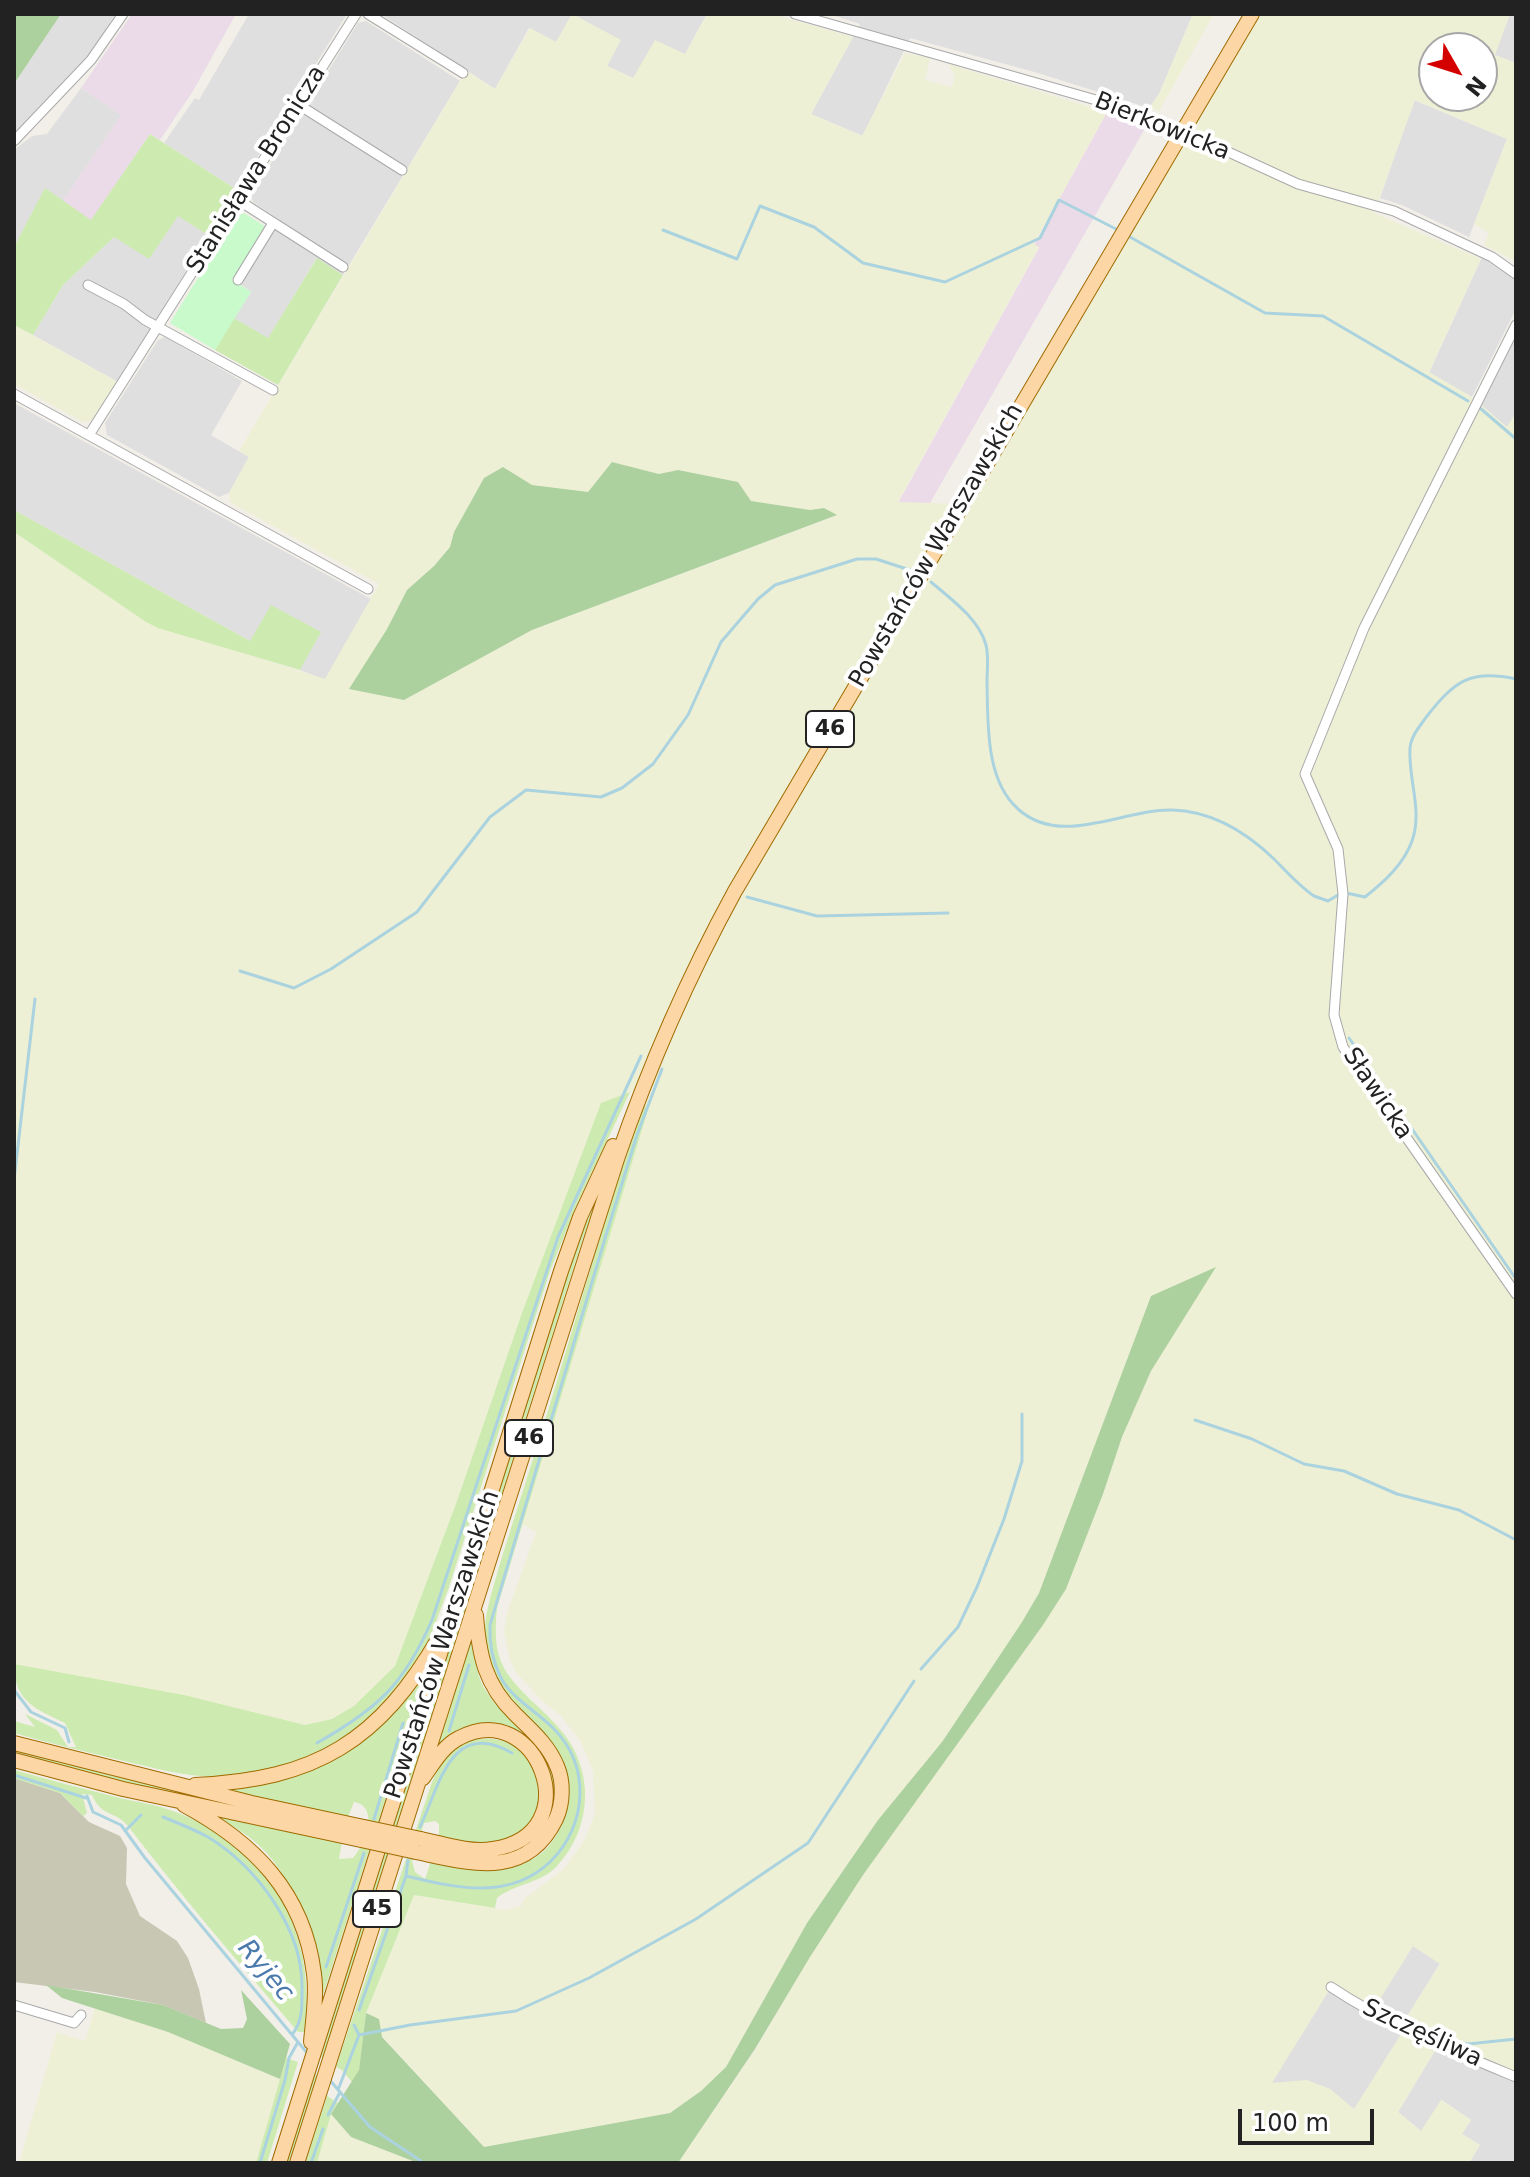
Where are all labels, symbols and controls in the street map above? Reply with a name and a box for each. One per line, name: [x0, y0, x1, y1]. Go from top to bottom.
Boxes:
north arrow: [1418, 32, 1498, 112]
street label: Stanisława Bronicza: [181, 61, 333, 279]
text: N: [1460, 71, 1491, 101]
street label: Bierkowicka: [1090, 87, 1234, 167]
street label: Powstańców Warszawskich: [844, 399, 1030, 693]
road number: 46: [806, 711, 854, 747]
street label: Sławicka: [1336, 1043, 1418, 1145]
road number: 46: [505, 1420, 553, 1456]
street label: Powstańców Warszawskich: [379, 1487, 507, 1803]
road number: 45: [353, 1891, 401, 1927]
water label: Ryjec: [230, 1934, 300, 2008]
street label: Szczęśliwa: [1358, 1994, 1486, 2074]
scale bar: [1242, 2093, 1378, 2143]
text: 100 m: [1252, 2109, 1329, 2137]

